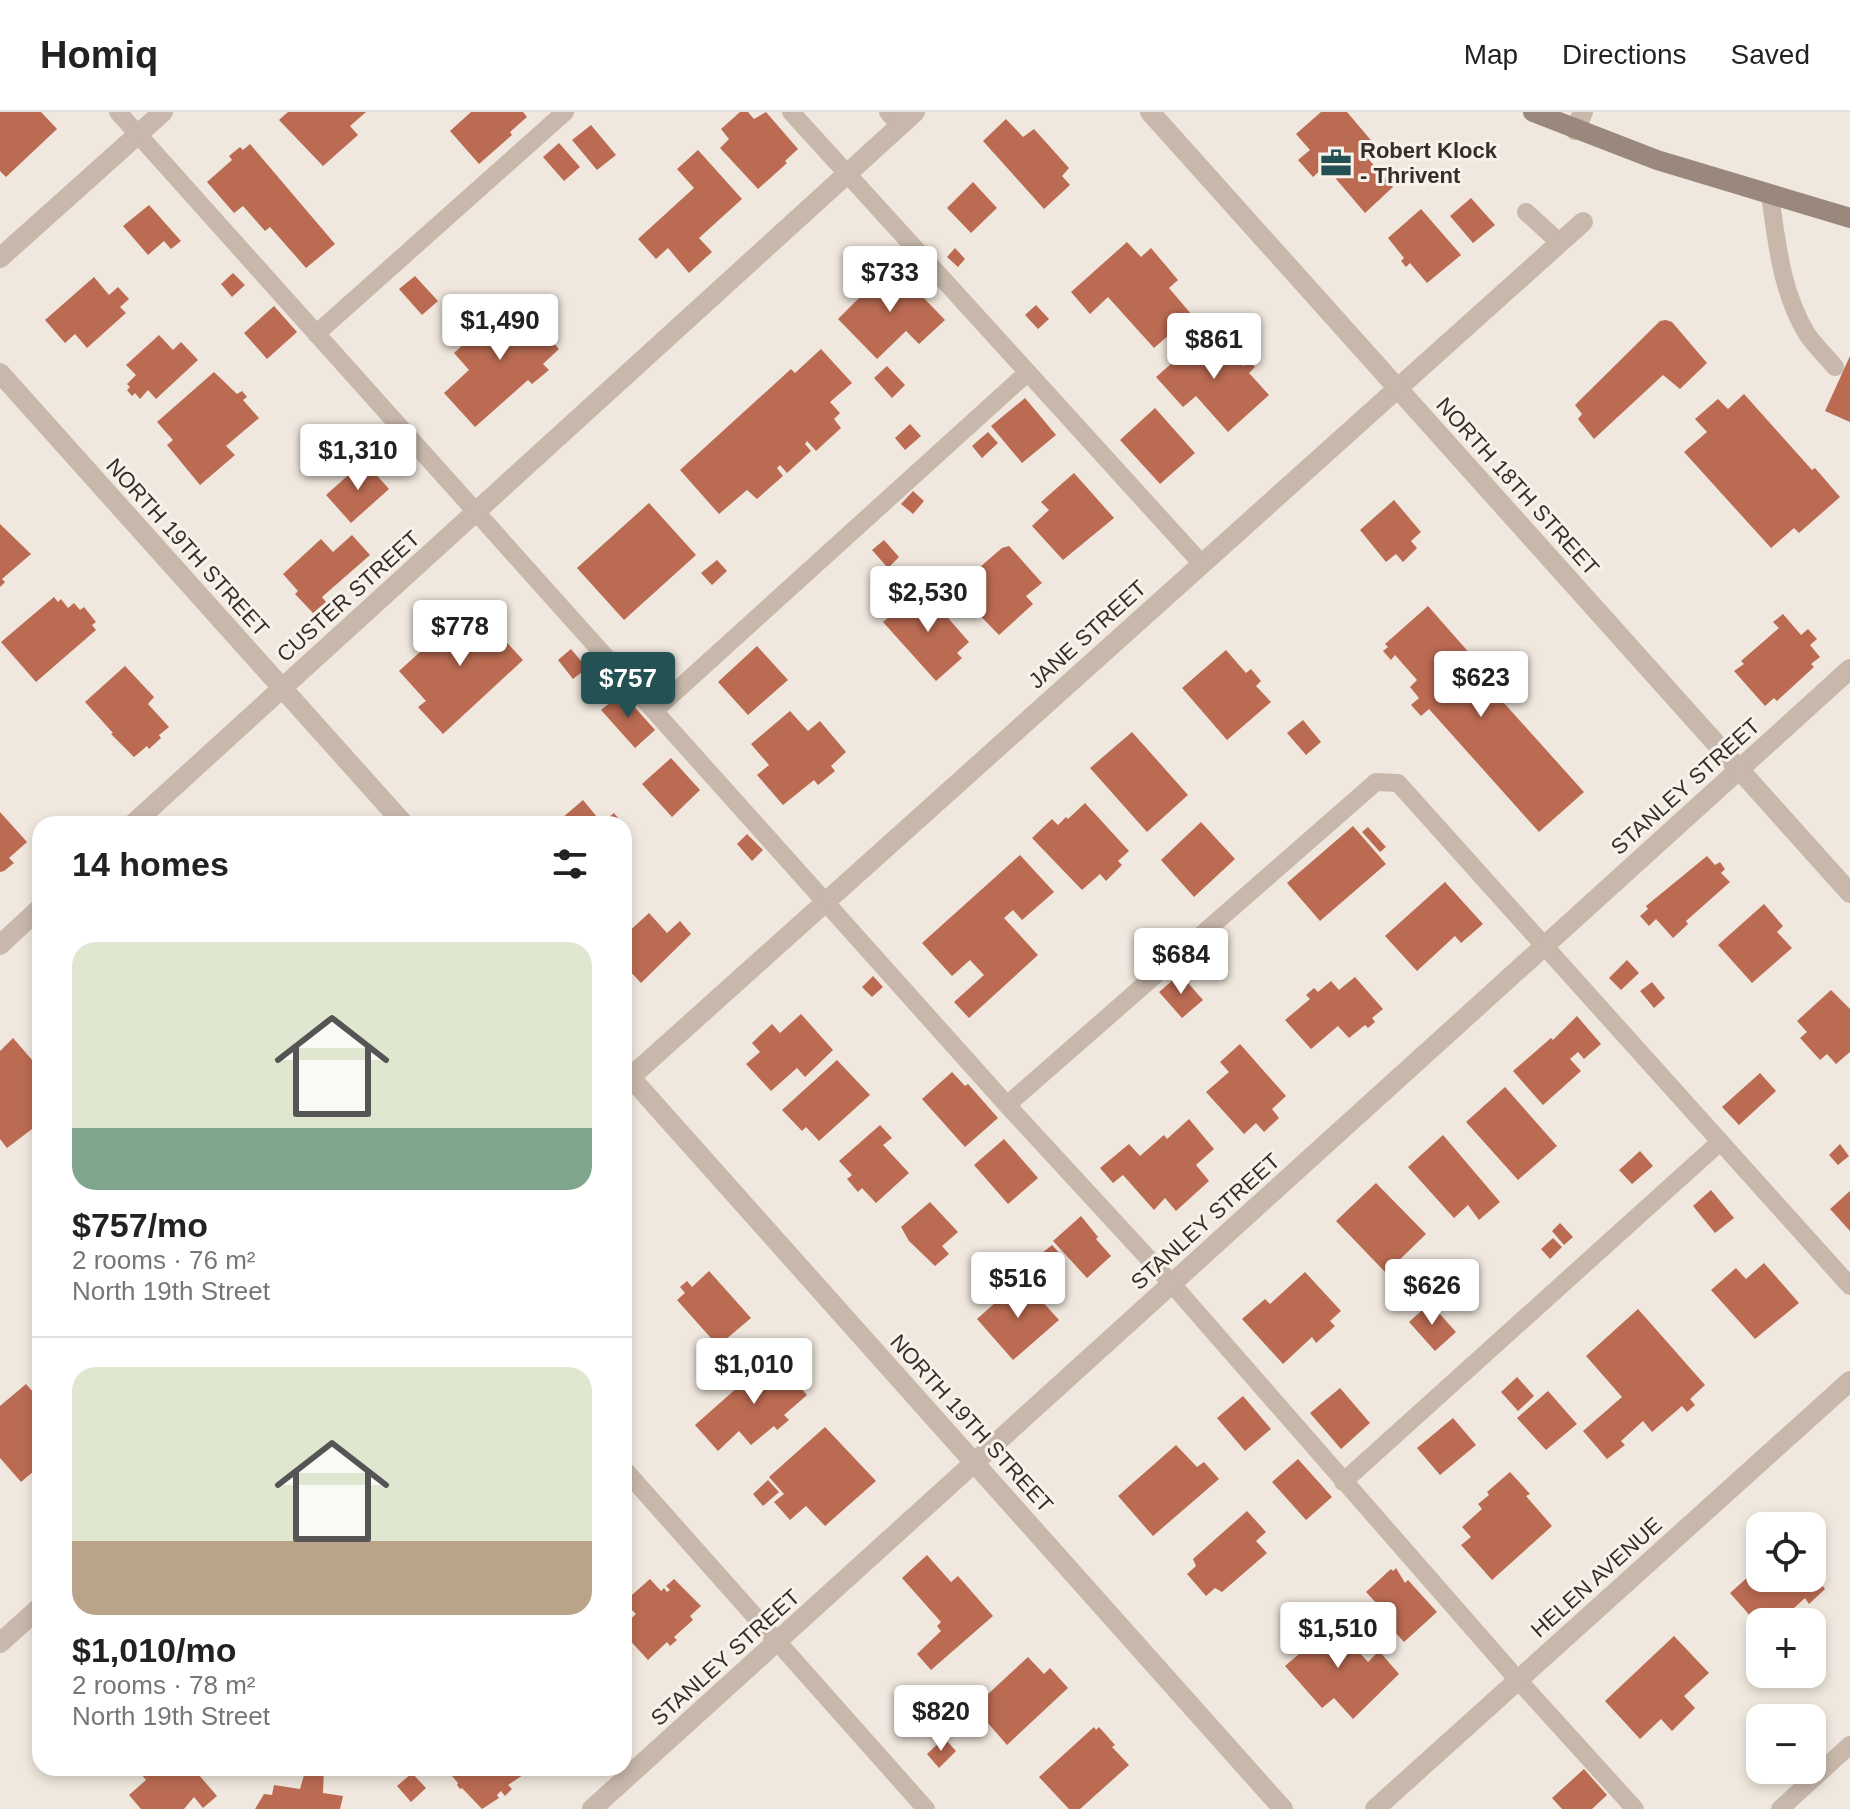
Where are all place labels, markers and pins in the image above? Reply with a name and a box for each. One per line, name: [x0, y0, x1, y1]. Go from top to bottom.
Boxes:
place label: Robert Klock - Thrivent: [1360, 138, 1498, 188]
office icon: Robert Klock - Thrivent: [1319, 146, 1353, 180]
pin: $733: [843, 246, 937, 314]
pin: $1,490: [435, 294, 565, 362]
pin: $861: [1167, 313, 1261, 381]
pin: $1,310: [293, 424, 423, 492]
pin: $2,530: [863, 566, 993, 634]
pin: $778: [413, 600, 507, 668]
pin: $623: [1434, 651, 1528, 719]
pin: $757: [581, 652, 675, 720]
pin: $684: [1134, 928, 1228, 996]
pin: $516: [971, 1252, 1065, 1320]
pin: $626: [1385, 1259, 1479, 1327]
pin: $1,010: [689, 1338, 819, 1406]
pin: $1,510: [1273, 1602, 1403, 1670]
pin: $820: [894, 1685, 988, 1753]

